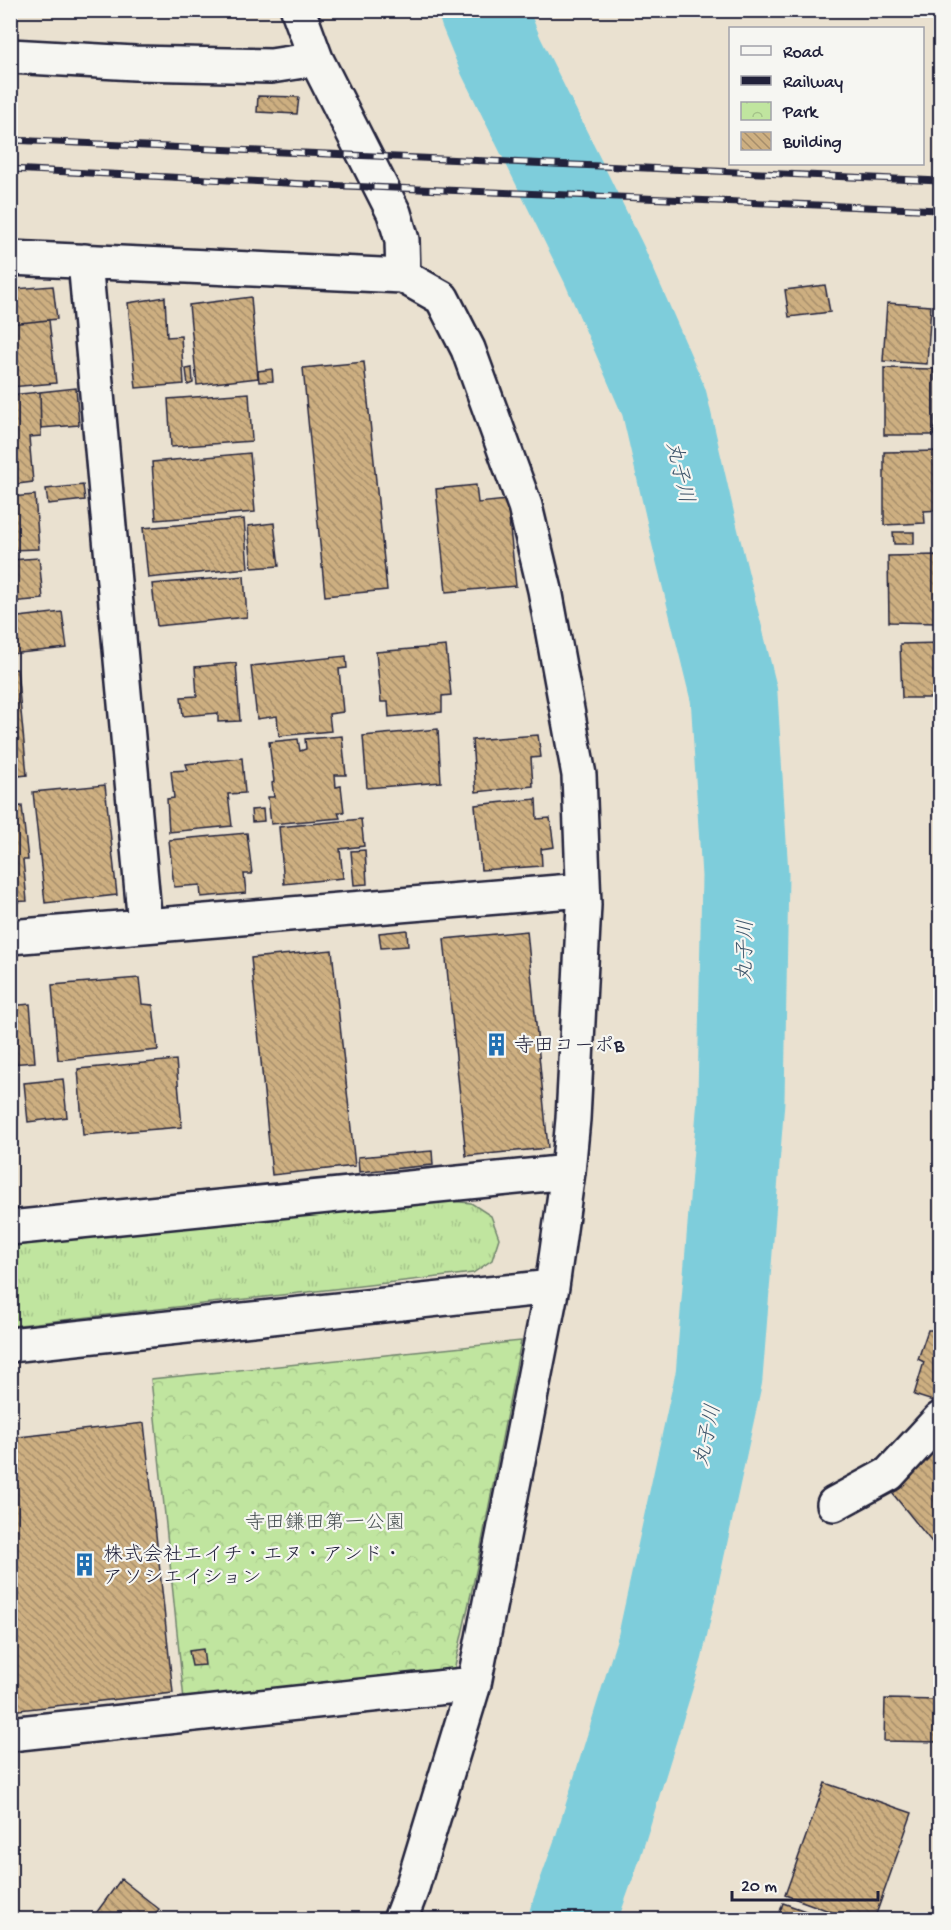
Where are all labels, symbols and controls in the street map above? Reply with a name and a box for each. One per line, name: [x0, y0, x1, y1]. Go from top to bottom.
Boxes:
legend: [729, 27, 924, 165]
text: Road: [783, 43, 824, 64]
text: Railway: [783, 73, 843, 94]
text: Park: [782, 103, 819, 124]
text: Building: [782, 133, 842, 154]
water label: 丸子川: [658, 439, 698, 506]
water label: 丸子川: [733, 919, 761, 983]
building icon: 寺田コーポB: [483, 1031, 509, 1057]
place label: 寺田コーポB: [514, 1034, 625, 1059]
water label: 丸子川: [690, 1402, 728, 1469]
park label: 寺田鎌田第一公園: [245, 1511, 405, 1536]
place label: 株式会社エイチ・エヌ・アンド・ アソシエイション: [103, 1543, 403, 1591]
building icon: 株式会社エイチ・エヌ・アンド・ アソシエイション: [72, 1552, 98, 1578]
scale bar: [732, 1864, 878, 1902]
text: 20 m: [741, 1877, 777, 1898]

